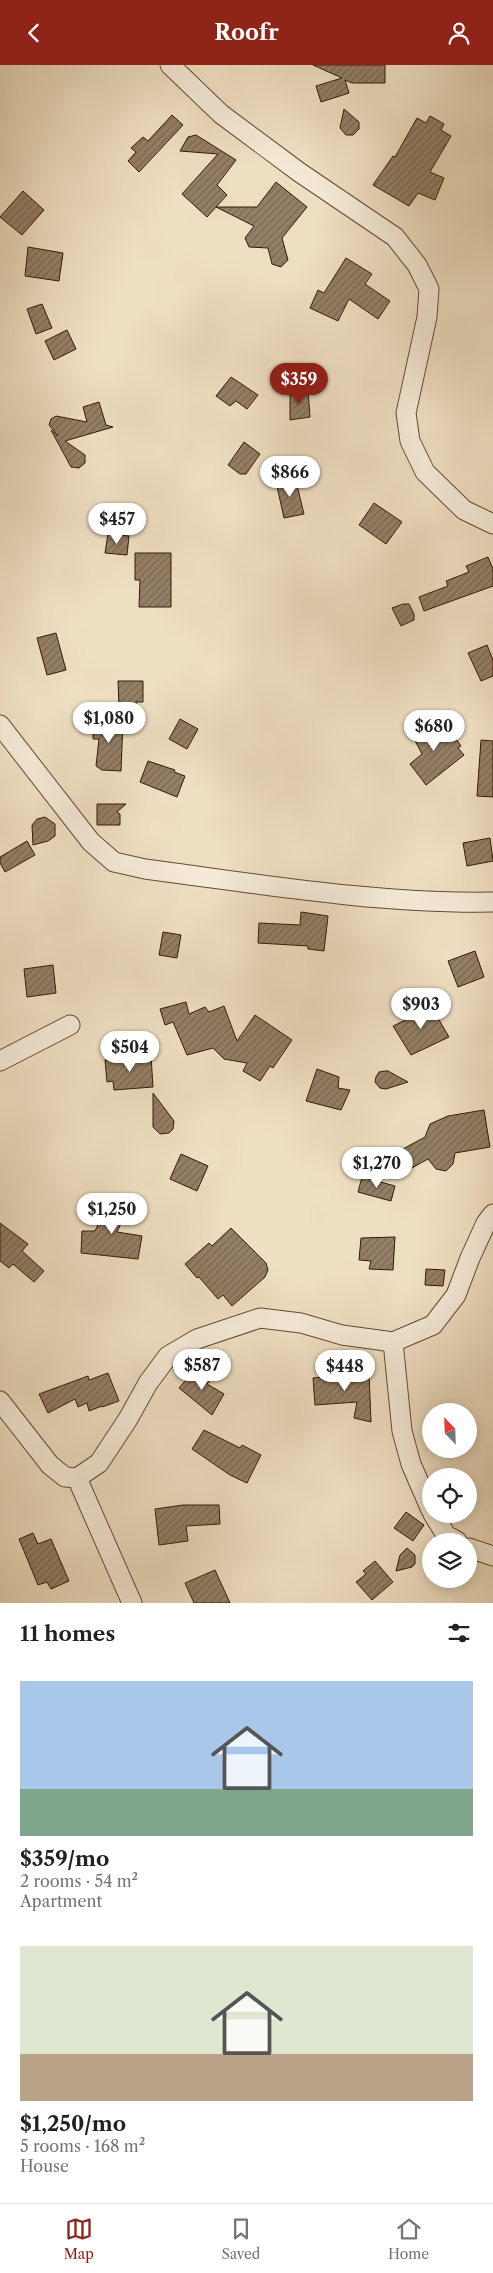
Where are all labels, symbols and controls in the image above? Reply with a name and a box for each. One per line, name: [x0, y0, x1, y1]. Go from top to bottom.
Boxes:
icon: back: [20, 19, 48, 47]
text: Roofr: [214, 19, 279, 46]
icon: person: [445, 19, 473, 47]
pin: $359: [269, 363, 329, 405]
text: $359: [281, 369, 317, 389]
pin: $866: [260, 455, 320, 498]
text: $866: [271, 462, 309, 482]
pin: $457: [87, 503, 147, 545]
text: $457: [99, 509, 135, 529]
pin: $1,080: [68, 701, 150, 744]
text: $1,080: [84, 708, 134, 728]
pin: $680: [404, 709, 464, 752]
text: $680: [415, 716, 453, 736]
pin: $903: [391, 987, 451, 1030]
text: $903: [402, 994, 440, 1014]
pin: $504: [100, 1031, 160, 1073]
text: $504: [111, 1037, 149, 1057]
pin: $1,270: [336, 1147, 418, 1189]
text: $1,270: [353, 1153, 401, 1173]
pin: $1,250: [71, 1193, 153, 1235]
text: $1,250: [87, 1199, 137, 1219]
pin: $587: [172, 1349, 232, 1391]
pin: $448: [315, 1349, 375, 1392]
text: $587: [184, 1355, 220, 1375]
text: $448: [326, 1356, 364, 1376]
north arrow: [422, 1403, 478, 1457]
map controls: [422, 1403, 477, 1588]
button: locate: [422, 1468, 477, 1523]
button: layers: [422, 1533, 477, 1588]
icon: filters: [445, 1619, 473, 1647]
text: 11 homes: [20, 1621, 115, 1646]
icon: home: [202, 1713, 292, 1803]
text: $359/mo: [20, 1846, 109, 1871]
text: 2 rooms · 54 m²: [20, 1871, 138, 1891]
text: Apartment: [20, 1891, 102, 1911]
icon: home: [202, 1978, 292, 2068]
text: $1,250/mo: [20, 2111, 126, 2136]
text: 5 rooms · 168 m²: [20, 2136, 145, 2156]
text: House: [20, 2156, 69, 2176]
tab: Map: [64, 2215, 94, 2263]
tab: Saved: [222, 2215, 260, 2263]
tab: Home: [388, 2215, 429, 2263]

